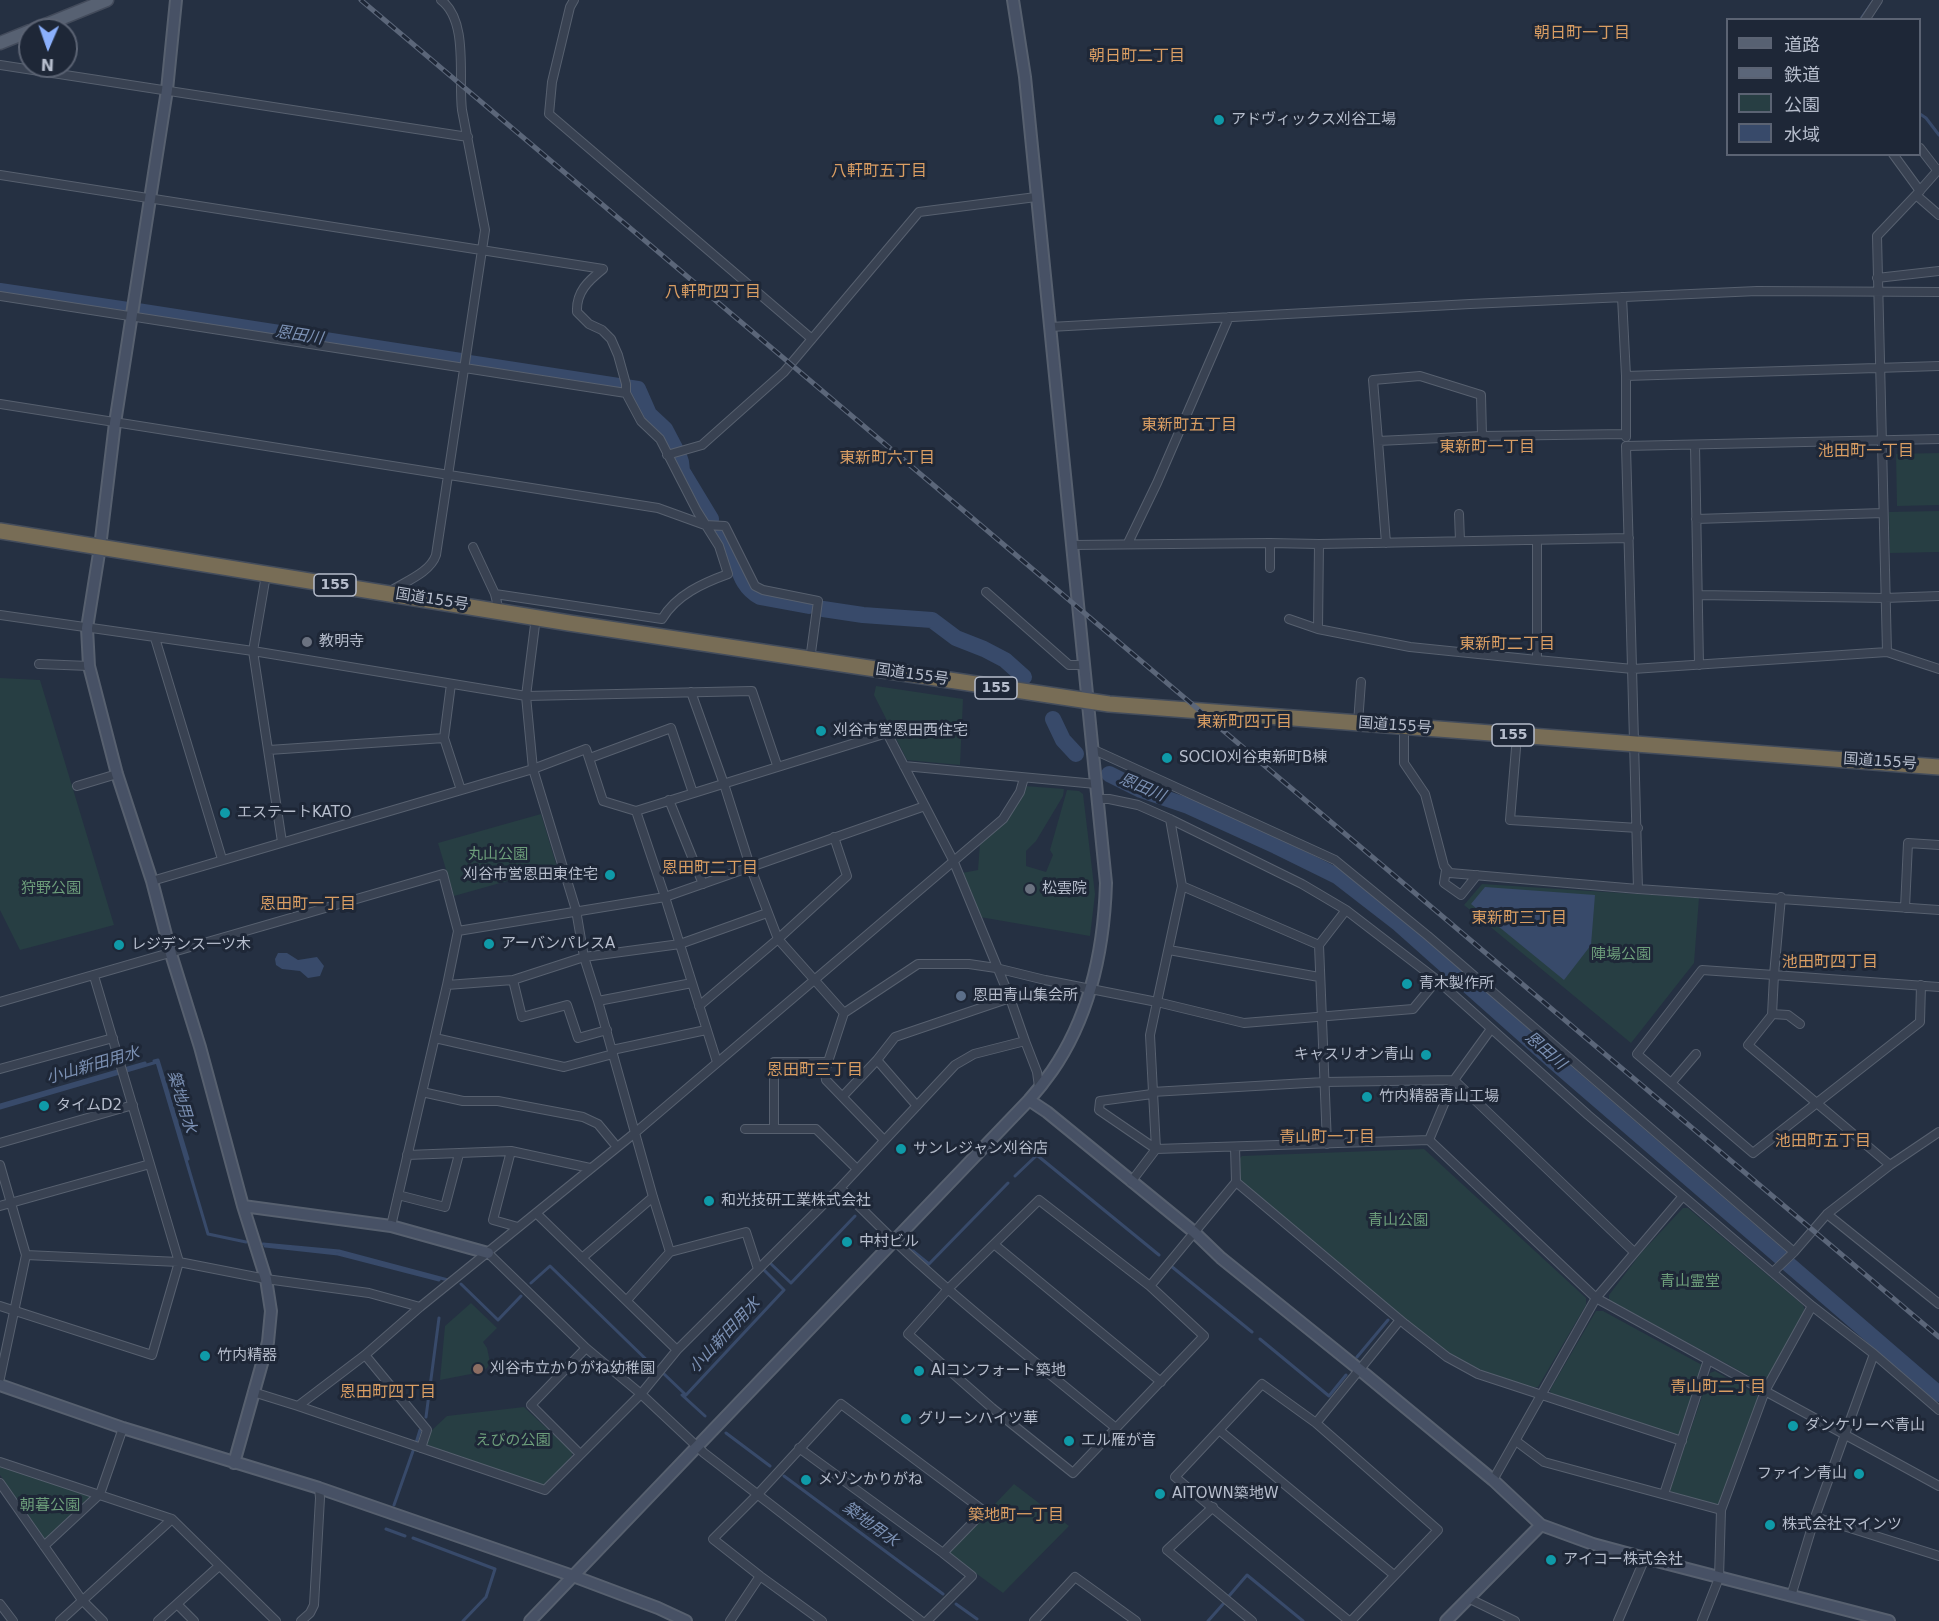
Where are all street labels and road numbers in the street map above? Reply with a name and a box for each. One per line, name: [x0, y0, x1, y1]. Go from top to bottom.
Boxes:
road number: 155: [314, 574, 356, 596]
street label: 国道155号: [394, 585, 470, 615]
street label: 国道155号: [874, 661, 950, 689]
road number: 155: [975, 677, 1017, 699]
street label: 国道155号: [1358, 714, 1432, 738]
road number: 155: [1492, 724, 1534, 746]
street label: 国道155号: [1843, 750, 1917, 774]

